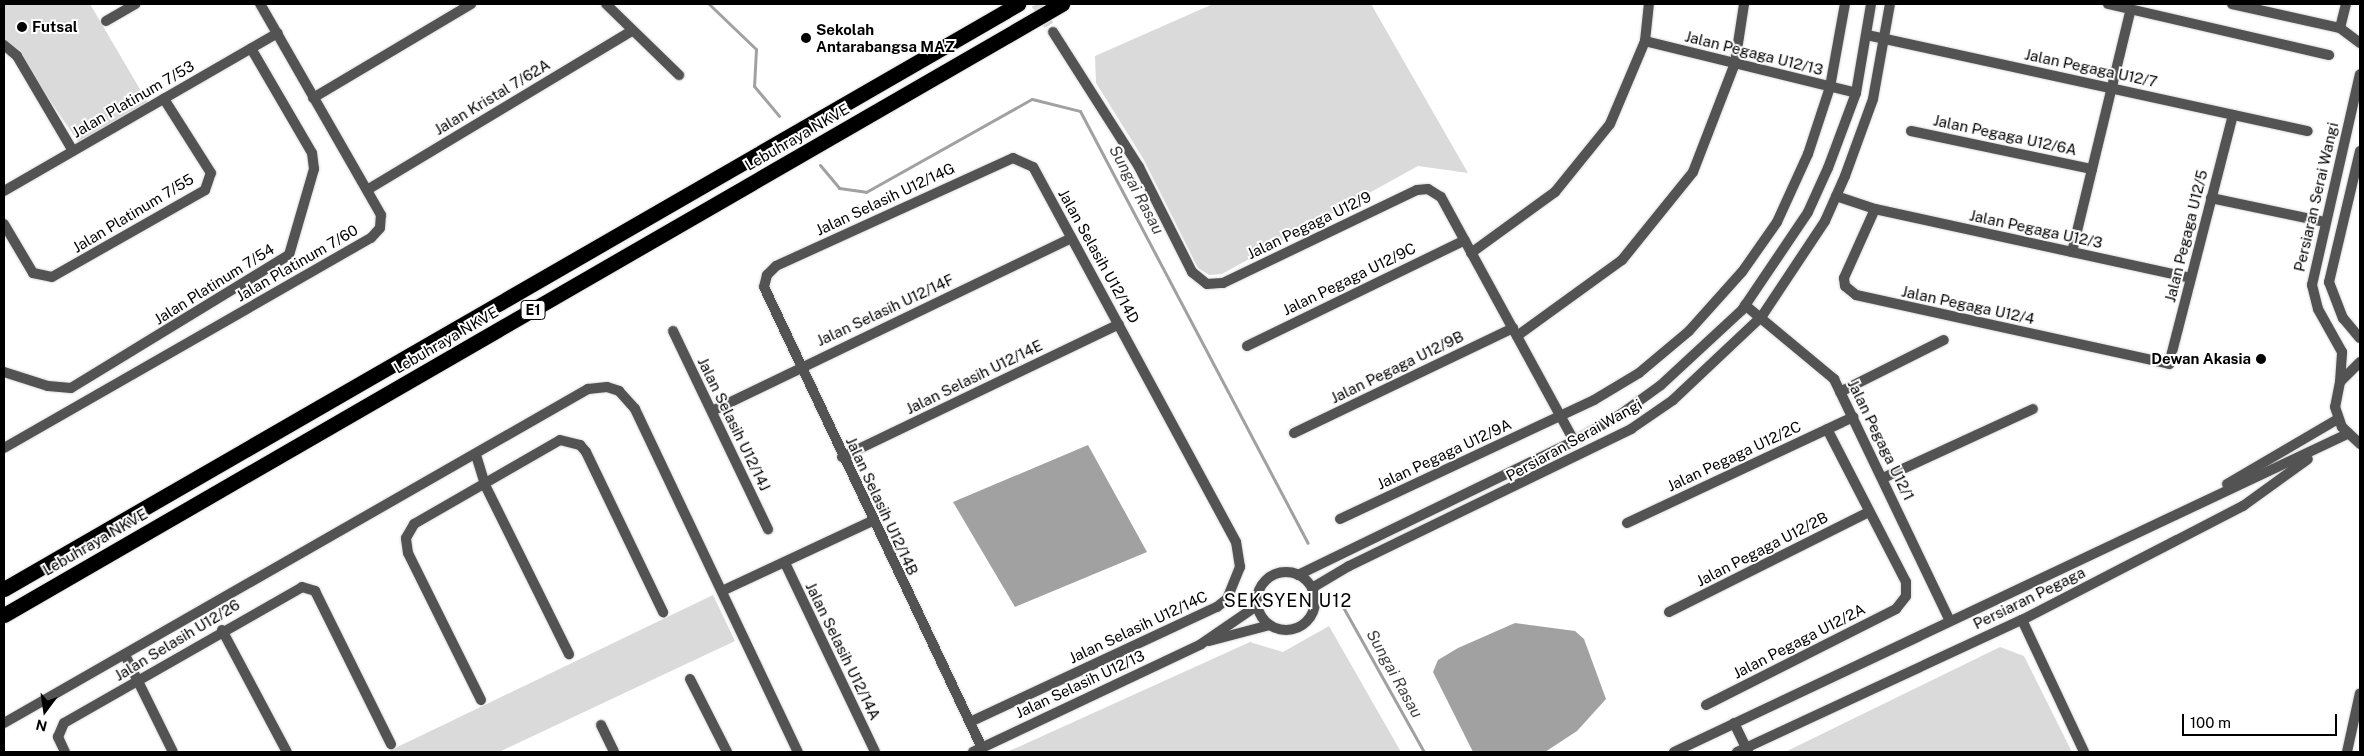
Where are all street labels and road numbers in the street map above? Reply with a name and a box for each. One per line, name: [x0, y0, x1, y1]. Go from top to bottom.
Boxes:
street label: Jalan Pegaga U12/13: [1683, 27, 1825, 79]
street label: Jalan Pegaga U12/7: [2023, 45, 2159, 91]
street label: Jalan Kristal 7/62A: [431, 55, 553, 139]
street label: Jalan Platinum 7/53: [69, 57, 197, 141]
street label: Lebuhraya NKVE: [742, 100, 852, 174]
street label: Jalan Pegaga U12/6A: [1932, 111, 2078, 159]
street label: Persiaran Serai Wangi: [2290, 120, 2342, 274]
street label: Jalan Selasih U12/14G: [813, 159, 957, 239]
street label: Jalan Pegaga U12/5: [2161, 168, 2211, 304]
street label: Jalan Platinum 7/55: [69, 170, 197, 256]
street label: Jalan Selasih U12/14D: [1055, 186, 1143, 326]
street label: Jalan Pegaga U12/9: [1244, 187, 1374, 263]
street label: Jalan Pegaga U12/3: [1968, 206, 2104, 252]
street label: Jalan Platinum 7/60: [233, 221, 361, 305]
street label: Jalan Pegaga U12/9C: [1279, 239, 1419, 319]
street label: Jalan Platinum 7/54: [151, 240, 277, 328]
street label: Jalan Selasih U12/14F: [814, 270, 956, 350]
street label: Jalan Pegaga U12/4: [1900, 282, 2036, 328]
road number: E1: [520, 298, 546, 322]
street label: Lebuhraya NKVE: [391, 303, 501, 377]
street label: Jalan Pegaga U12/9B: [1328, 327, 1466, 407]
street label: Jalan Selasih U12/14E: [903, 336, 1045, 418]
street label: Jalan Selasih U12/14J: [694, 354, 774, 494]
street label: Jalan Pegaga U12/1: [1844, 377, 1918, 503]
street label: Persiaran Serai Wangi: [1503, 395, 1645, 485]
street label: Jalan Pegaga U12/9A: [1374, 415, 1514, 493]
street label: Jalan Pegaga U12/2C: [1664, 417, 1804, 495]
street label: Jalan Selasih U12/14B: [842, 434, 922, 578]
street label: Lebuhraya NKVE: [40, 505, 150, 579]
street label: Jalan Pegaga U12/2B: [1693, 508, 1831, 590]
street label: Persiaran Pegaga: [1970, 563, 2088, 633]
street label: Jalan Selasih U12/14A: [802, 579, 884, 723]
street label: Jalan Selasih U12/14C: [1066, 587, 1210, 667]
street label: Jalan Selasih U12/26: [111, 595, 243, 685]
street label: Jalan Pegaga U12/2A: [1730, 600, 1868, 682]
street label: Jalan Selasih U12/13: [1013, 646, 1147, 722]

